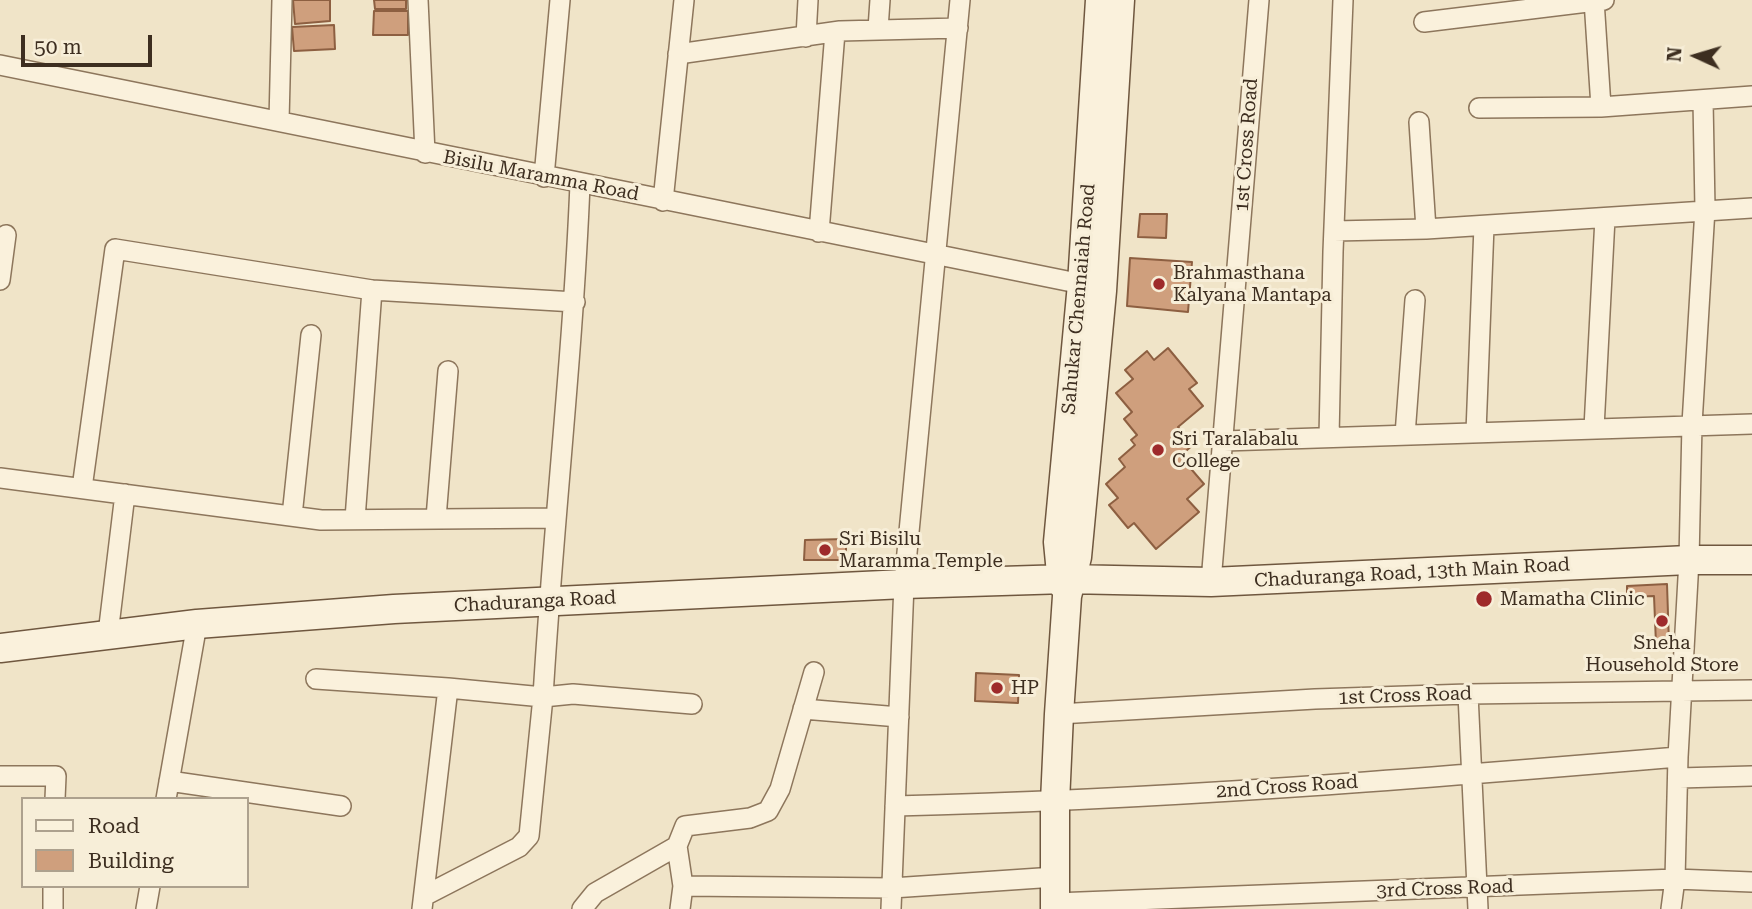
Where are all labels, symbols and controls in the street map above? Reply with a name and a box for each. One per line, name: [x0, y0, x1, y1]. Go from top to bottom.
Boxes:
scale bar: [24, 21, 156, 65]
north arrow: [1661, 21, 1731, 91]
text: 50 m: [34, 35, 82, 59]
text: N: [1663, 46, 1687, 63]
street label: 1st Cross Road: [1231, 77, 1263, 213]
street label: Bisilu Maramma Road: [441, 146, 641, 206]
street label: Sahukar Chennaiah Road: [1058, 183, 1100, 415]
place label: Brahmasthana Kalyana Mantapa: [1173, 262, 1332, 306]
marker: Brahmasthana Kalyana Mantapa: [1151, 276, 1167, 292]
place label: Sri Taralabalu College: [1172, 428, 1298, 472]
marker: Sri Taralabalu College: [1150, 442, 1166, 458]
place label: Sri Bisilu Maramma Temple: [839, 528, 1003, 572]
marker: Sri Bisilu Maramma Temple: [817, 542, 833, 558]
street label: Chaduranga Road, 13th Main Road: [1254, 553, 1570, 593]
street label: Chaduranga Road: [453, 586, 617, 618]
place label: Mamatha Clinic: [1500, 588, 1645, 610]
marker: Mamatha Clinic: [1474, 589, 1494, 609]
marker: Sneha Household Store: [1654, 613, 1670, 629]
place label: Sneha Household Store: [1585, 632, 1739, 676]
place label: HP: [1011, 677, 1039, 699]
marker: HP: [989, 680, 1005, 696]
street label: 1st Cross Road: [1338, 682, 1472, 710]
street label: 2nd Cross Road: [1215, 771, 1359, 803]
legend: [21, 797, 248, 888]
text: Road: [88, 814, 140, 838]
text: Building: [88, 849, 174, 873]
street label: 3rd Cross Road: [1376, 875, 1514, 903]

